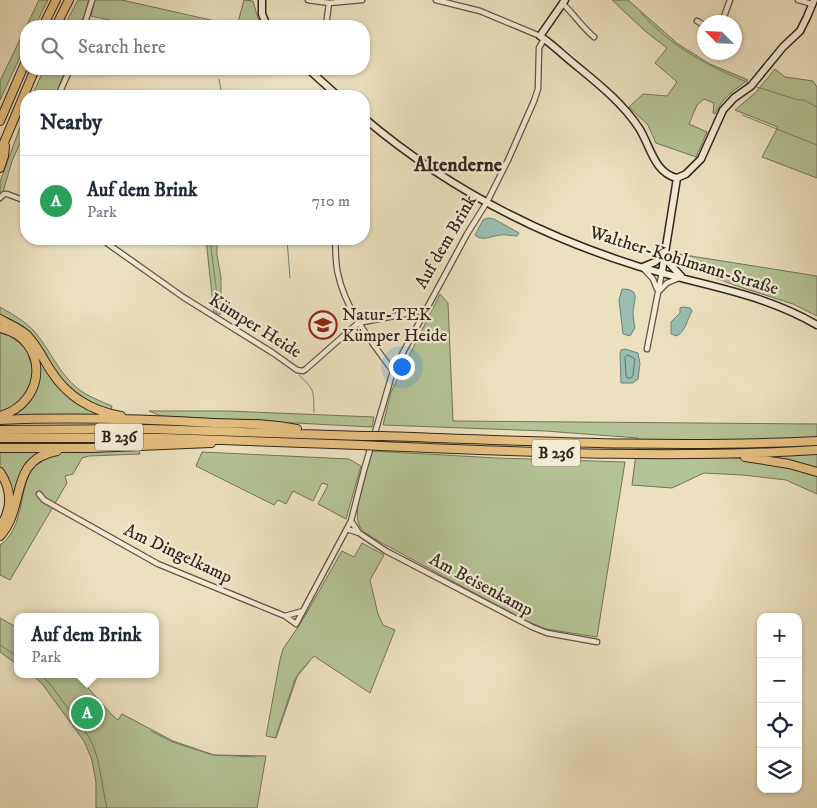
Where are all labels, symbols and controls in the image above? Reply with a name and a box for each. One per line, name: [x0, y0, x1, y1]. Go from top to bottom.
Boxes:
north arrow: [697, 15, 742, 60]
search box: [20, 20, 370, 75]
icon: search: [38, 34, 66, 62]
text: Search here: [78, 36, 166, 59]
text: Nearby: [40, 110, 102, 136]
district label: Altenderne: [413, 153, 503, 178]
text: Auf dem Brink: [87, 179, 197, 202]
text: A: [51, 191, 61, 211]
text: 710 m: [312, 191, 350, 211]
street label: Auf dem Brink: [410, 191, 482, 293]
text: Park: [87, 202, 117, 222]
street label: Walther-Kohlmann-Straße: [586, 222, 781, 300]
street label: Kümper Heide: [205, 289, 305, 363]
place label: Natur-TEK Kümper Heide: [342, 304, 447, 347]
school or university icon: Natur-TEK Kümper Heide: [308, 310, 338, 340]
your location: [389, 354, 415, 380]
road number: B 236: [95, 424, 143, 451]
road number: B 236: [532, 439, 580, 466]
street label: Am Dingelkamp: [120, 519, 236, 589]
street label: Am Beisenkamp: [425, 548, 537, 622]
popup: [14, 613, 159, 678]
map controls: [757, 613, 802, 793]
button: +: [757, 613, 802, 658]
text: Auf dem Brink: [31, 624, 142, 647]
text: Park: [31, 647, 61, 667]
button: −: [757, 658, 802, 703]
pin: A: [71, 694, 103, 732]
button: locate: [757, 703, 802, 748]
button: layers: [757, 748, 802, 793]

